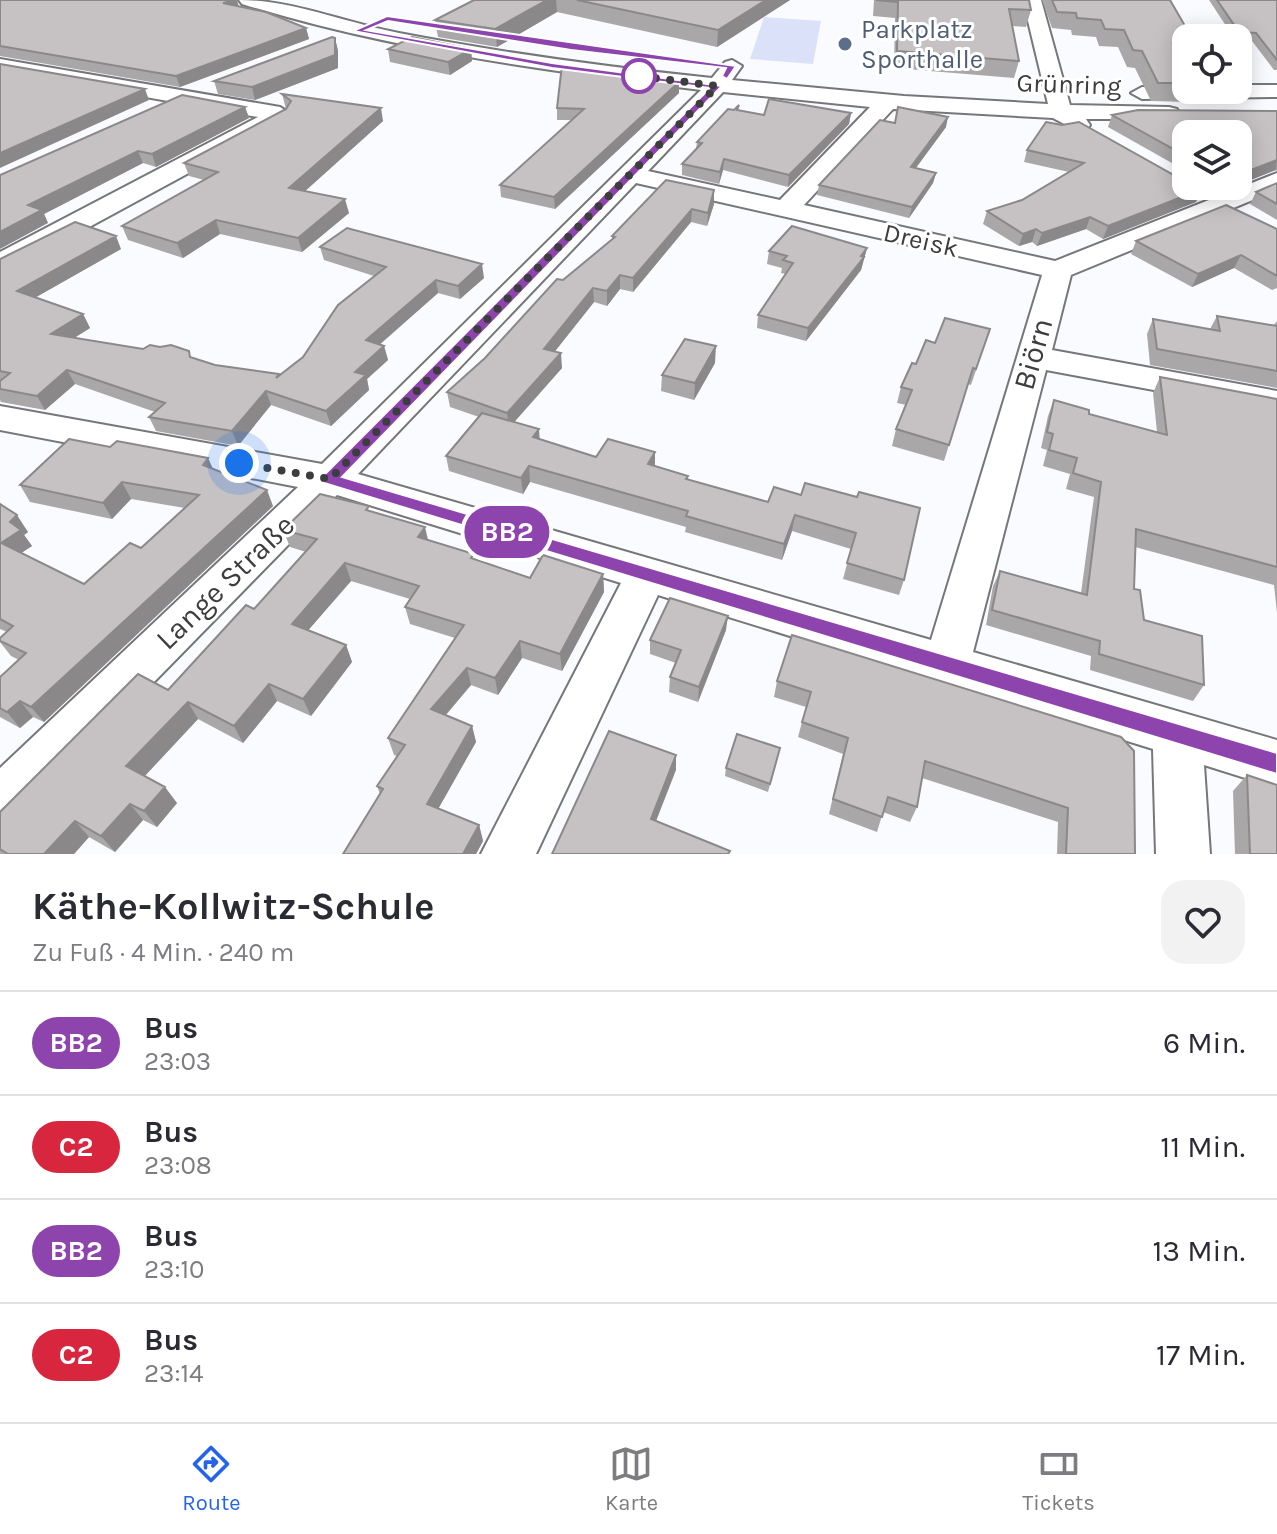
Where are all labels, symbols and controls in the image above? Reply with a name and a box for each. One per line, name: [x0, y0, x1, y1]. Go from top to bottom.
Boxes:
place label: Parkplatz Sporthalle: [861, 14, 983, 75]
map controls: [1172, 24, 1252, 200]
button: locate: [1172, 24, 1252, 104]
marker: Parkplatz Sporthalle: [836, 35, 854, 53]
unlabelled marker: [622, 59, 656, 93]
street label: Grünring: [1016, 67, 1122, 102]
button: layers: [1172, 120, 1252, 200]
street label: Dreisk: [880, 217, 961, 264]
street label: Biörn: [1006, 314, 1060, 394]
your location: [219, 443, 259, 483]
line badge: BB2: [461, 506, 553, 558]
street label: Lange Straße: [148, 507, 302, 657]
text: BB2: [480, 515, 534, 548]
button: heart: [1161, 880, 1245, 964]
text: Käthe-Kollwitz-Schule: [32, 884, 434, 929]
text: Zu Fuß · 4 Min. · 240 m: [32, 937, 294, 968]
text: Bus: [144, 1010, 198, 1046]
text: 6 Min.: [1163, 1025, 1245, 1061]
text: BB2: [49, 1026, 103, 1059]
text: 23:03: [144, 1046, 211, 1077]
text: Bus: [144, 1114, 198, 1150]
text: 11 Min.: [1160, 1129, 1245, 1165]
text: C2: [59, 1130, 93, 1163]
text: 23:08: [144, 1150, 212, 1181]
text: Bus: [144, 1218, 198, 1254]
text: 13 Min.: [1152, 1233, 1245, 1269]
text: BB2: [49, 1234, 103, 1267]
text: 23:10: [144, 1254, 204, 1285]
text: Bus: [144, 1322, 198, 1358]
text: 17 Min.: [1156, 1337, 1245, 1373]
text: C2: [59, 1338, 93, 1371]
text: 23:14: [144, 1358, 204, 1389]
tab: Route: [182, 1442, 241, 1516]
tab: Karte: [605, 1442, 658, 1516]
tab: Tickets: [1022, 1442, 1095, 1516]

